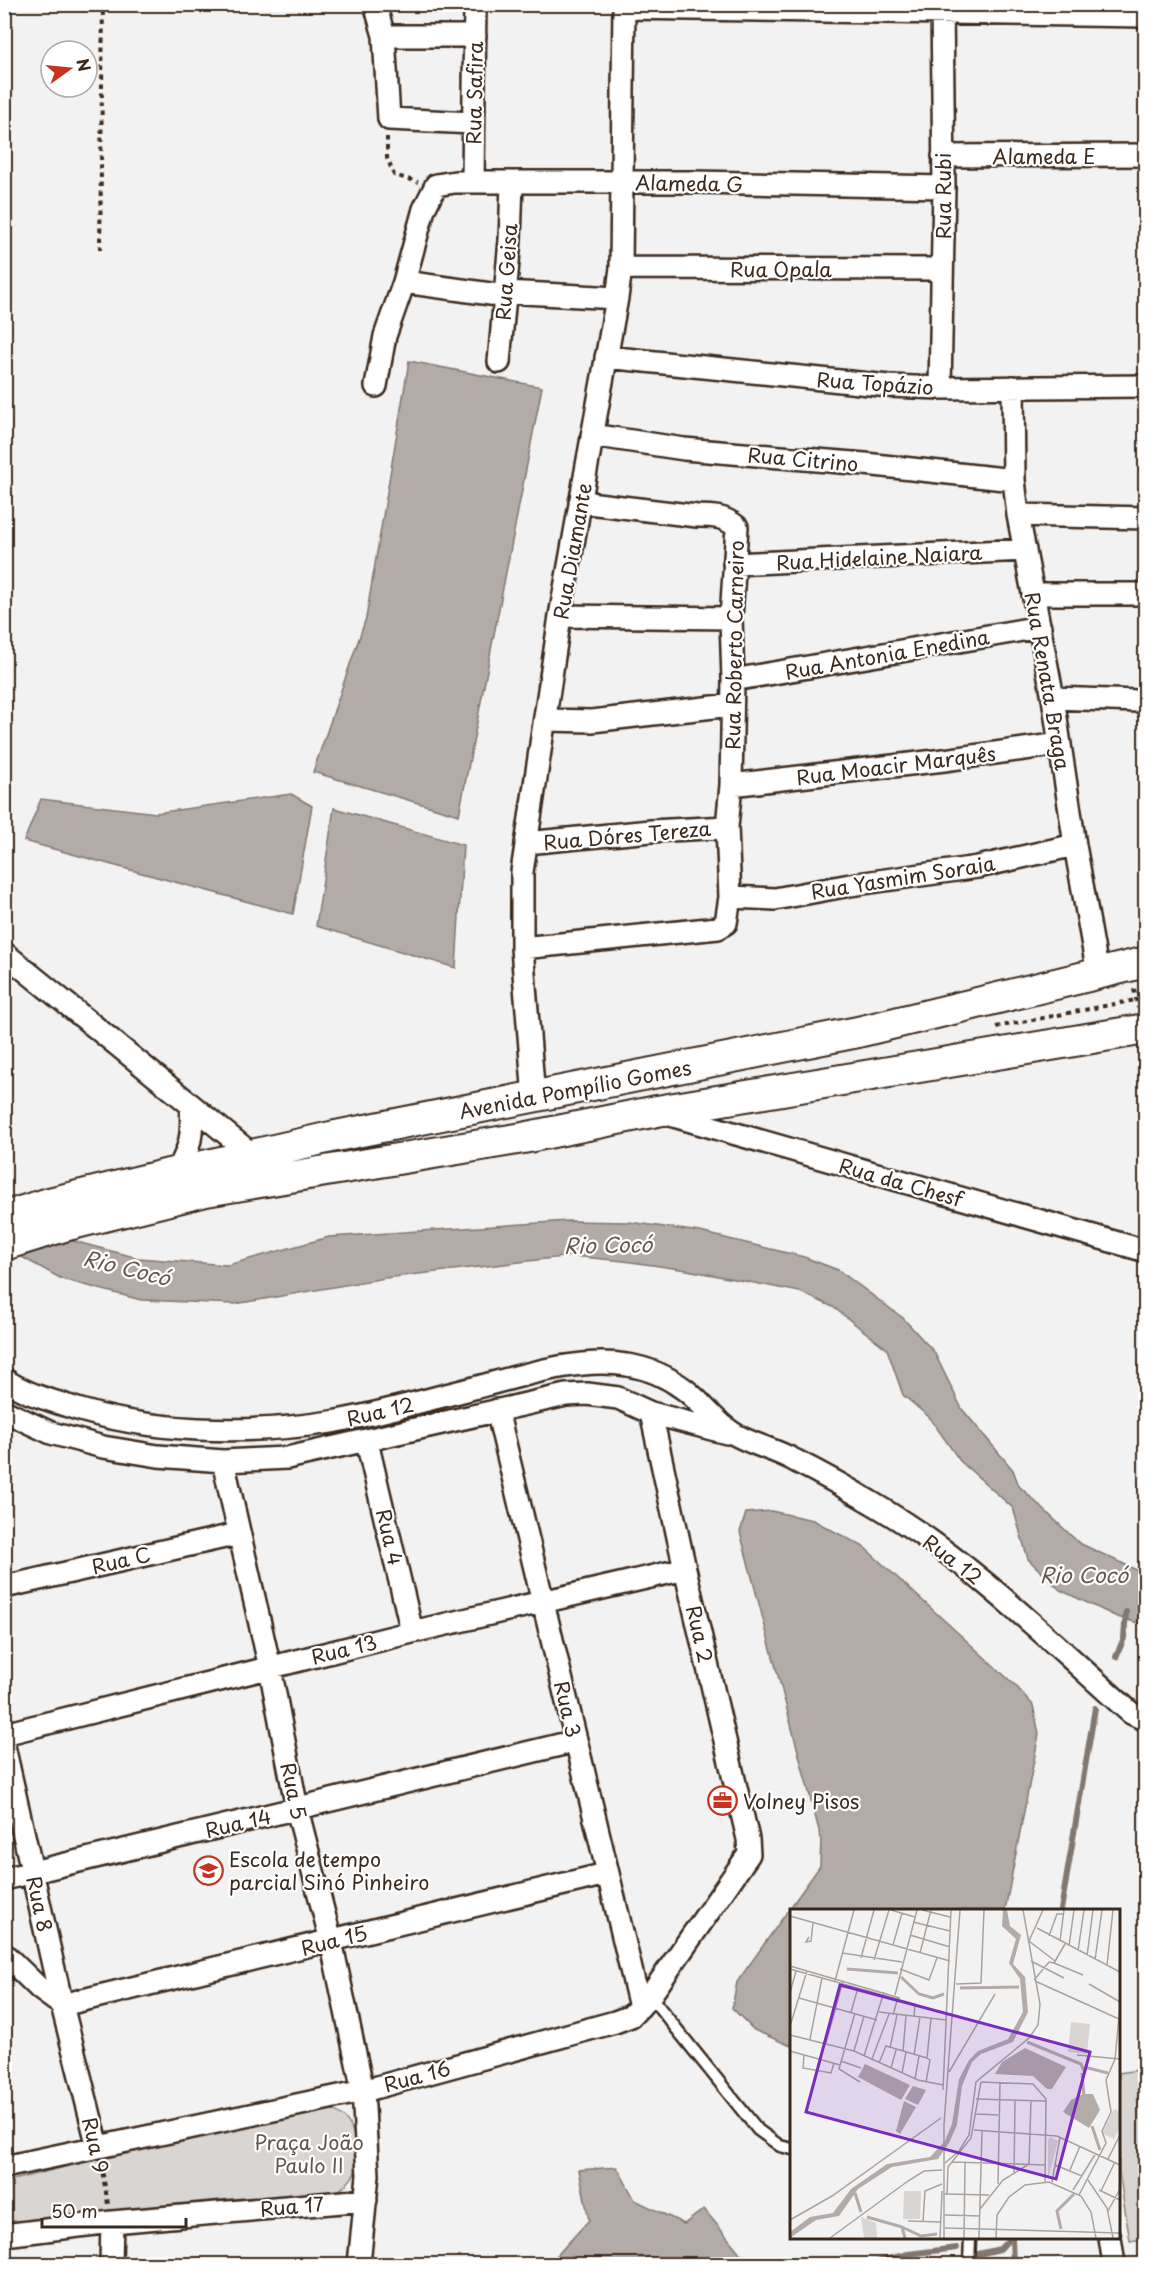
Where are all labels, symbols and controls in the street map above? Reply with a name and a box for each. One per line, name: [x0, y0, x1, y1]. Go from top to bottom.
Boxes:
north arrow: [39, 39, 99, 99]
street label: Rua Safira: [458, 41, 490, 145]
text: N: [71, 56, 98, 74]
street label: Alameda E: [992, 141, 1096, 171]
street label: Rua Rubi: [928, 153, 958, 239]
street label: Alameda G: [635, 167, 743, 199]
street label: Rua Geisa: [488, 222, 524, 322]
street label: Rua Opala: [730, 254, 832, 284]
street label: Rua Topázio: [815, 364, 935, 402]
street label: Rua Citrino: [746, 439, 860, 479]
street label: Rua Diamante: [545, 480, 599, 622]
street label: Rua Hidelaine Naiara: [775, 537, 983, 577]
street label: Rua Roberto Carneiro: [717, 540, 751, 750]
street label: Rua Renata Braga: [1018, 590, 1078, 773]
street label: Rua Antonia Enedina: [782, 621, 992, 687]
street label: Rua Moacir Marquês: [795, 738, 997, 792]
street label: Rua Dóres Tereza: [542, 813, 712, 857]
street label: Rua Yasmim Soraia: [809, 848, 998, 906]
street label: Avenida Pompílio Gomes: [456, 1052, 694, 1126]
street label: Rua da Chesf: [835, 1150, 968, 1215]
water label: Rio Cocó: [564, 1227, 654, 1261]
water label: Rio Cocó: [80, 1241, 176, 1294]
street label: Rua 12: [343, 1389, 417, 1433]
street label: Rua 4: [369, 1506, 411, 1568]
street label: Rua 12: [917, 1527, 989, 1591]
street label: Rua C: [89, 1539, 153, 1581]
water label: Rio Cocó: [1040, 1558, 1130, 1590]
street label: Rua 2: [679, 1602, 721, 1666]
street label: Rua 13: [308, 1626, 380, 1672]
street label: Rua 3: [547, 1678, 589, 1740]
street label: Rua 5: [273, 1760, 315, 1822]
office icon: Volney Pisos: [706, 1785, 738, 1817]
place label: Volney Pisos: [743, 1786, 859, 1816]
street label: Rua 14: [202, 1801, 274, 1845]
place label: Escola de tempo parcial Sinó Pinheiro: [229, 1844, 429, 1897]
school or university icon: Escola de tempo parcial Sinó Pinheiro: [192, 1855, 224, 1887]
street label: Rua 8: [19, 1873, 61, 1935]
inset map: [790, 1909, 1120, 2239]
street label: Rua 15: [298, 1917, 370, 1963]
street label: Rua 16: [380, 2053, 454, 2099]
street label: Rua 9: [75, 2114, 117, 2176]
park label: Praça João Paulo II: [254, 2127, 364, 2180]
street label: Rua 17: [259, 2188, 326, 2224]
scale bar: [42, 2191, 186, 2229]
text: 50 m: [51, 2197, 98, 2224]

